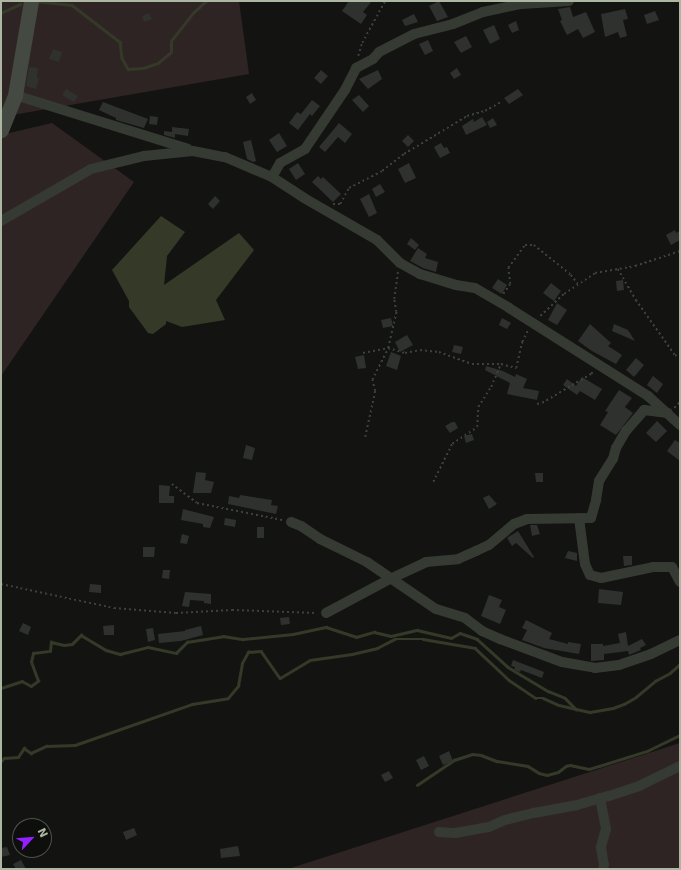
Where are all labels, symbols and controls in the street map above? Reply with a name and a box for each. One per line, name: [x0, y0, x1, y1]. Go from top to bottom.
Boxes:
north arrow: [12, 818, 52, 858]
text: N: [34, 826, 50, 840]

